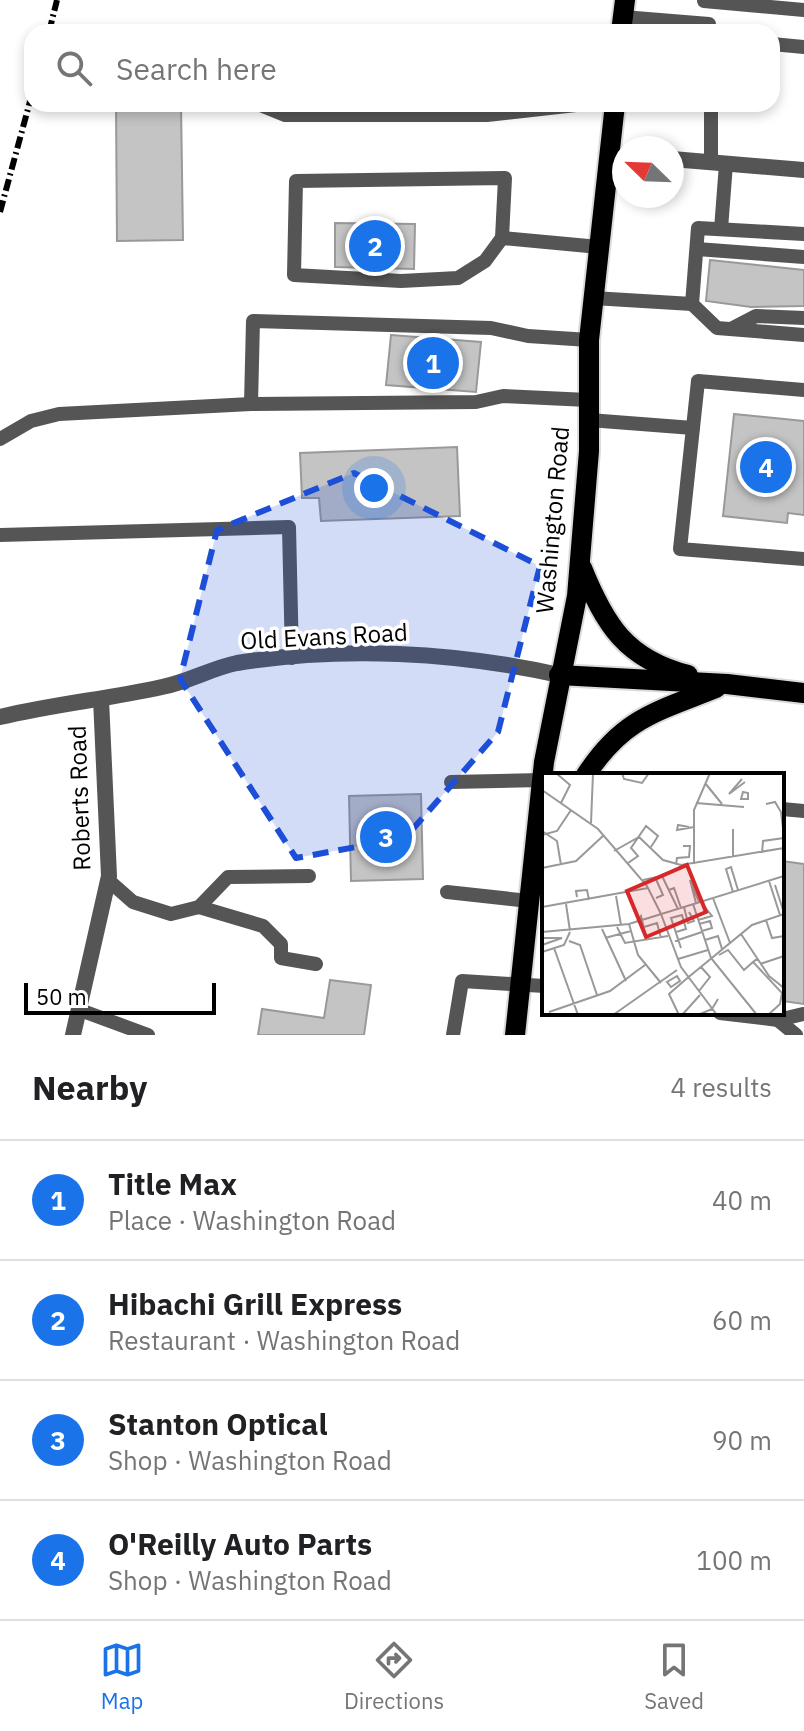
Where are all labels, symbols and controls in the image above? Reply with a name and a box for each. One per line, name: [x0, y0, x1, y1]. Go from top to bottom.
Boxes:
search box: [24, 24, 780, 112]
icon: search: [52, 46, 96, 90]
text: Search here: [116, 49, 277, 88]
north arrow: [612, 136, 684, 208]
pin: 2: [349, 216, 401, 276]
pin: 1: [407, 333, 459, 393]
street label: Washington Road: [528, 425, 576, 615]
pin: 4: [740, 437, 792, 497]
your location: [354, 468, 394, 508]
street label: Old Evans Road: [239, 616, 409, 656]
street label: Roberts Road: [60, 725, 98, 871]
inset map: [542, 773, 784, 1015]
pin: 3: [360, 807, 412, 867]
scale bar: [24, 979, 216, 1015]
text: 50 m: [36, 982, 87, 1011]
text: Nearby: [32, 1065, 147, 1109]
text: 4 results: [670, 1070, 772, 1104]
text: Title Max: [108, 1164, 237, 1203]
text: 1: [50, 1183, 66, 1217]
text: 40 m: [712, 1183, 772, 1217]
text: Place · Washington Road: [108, 1203, 396, 1237]
text: Hibachi Grill Express: [108, 1284, 402, 1323]
text: 2: [50, 1303, 66, 1337]
text: 60 m: [712, 1303, 772, 1337]
text: Restaurant · Washington Road: [108, 1323, 460, 1357]
text: Stanton Optical: [108, 1404, 327, 1443]
text: 3: [50, 1423, 66, 1457]
text: 90 m: [712, 1423, 772, 1457]
text: Shop · Washington Road: [108, 1443, 392, 1477]
text: O'Reilly Auto Parts: [108, 1524, 372, 1563]
text: 4: [50, 1543, 66, 1577]
text: 100 m: [696, 1543, 772, 1577]
text: Shop · Washington Road: [108, 1563, 392, 1597]
tab: Map: [100, 1638, 144, 1715]
tab: Directions: [344, 1638, 444, 1715]
tab: Saved: [644, 1638, 704, 1715]

